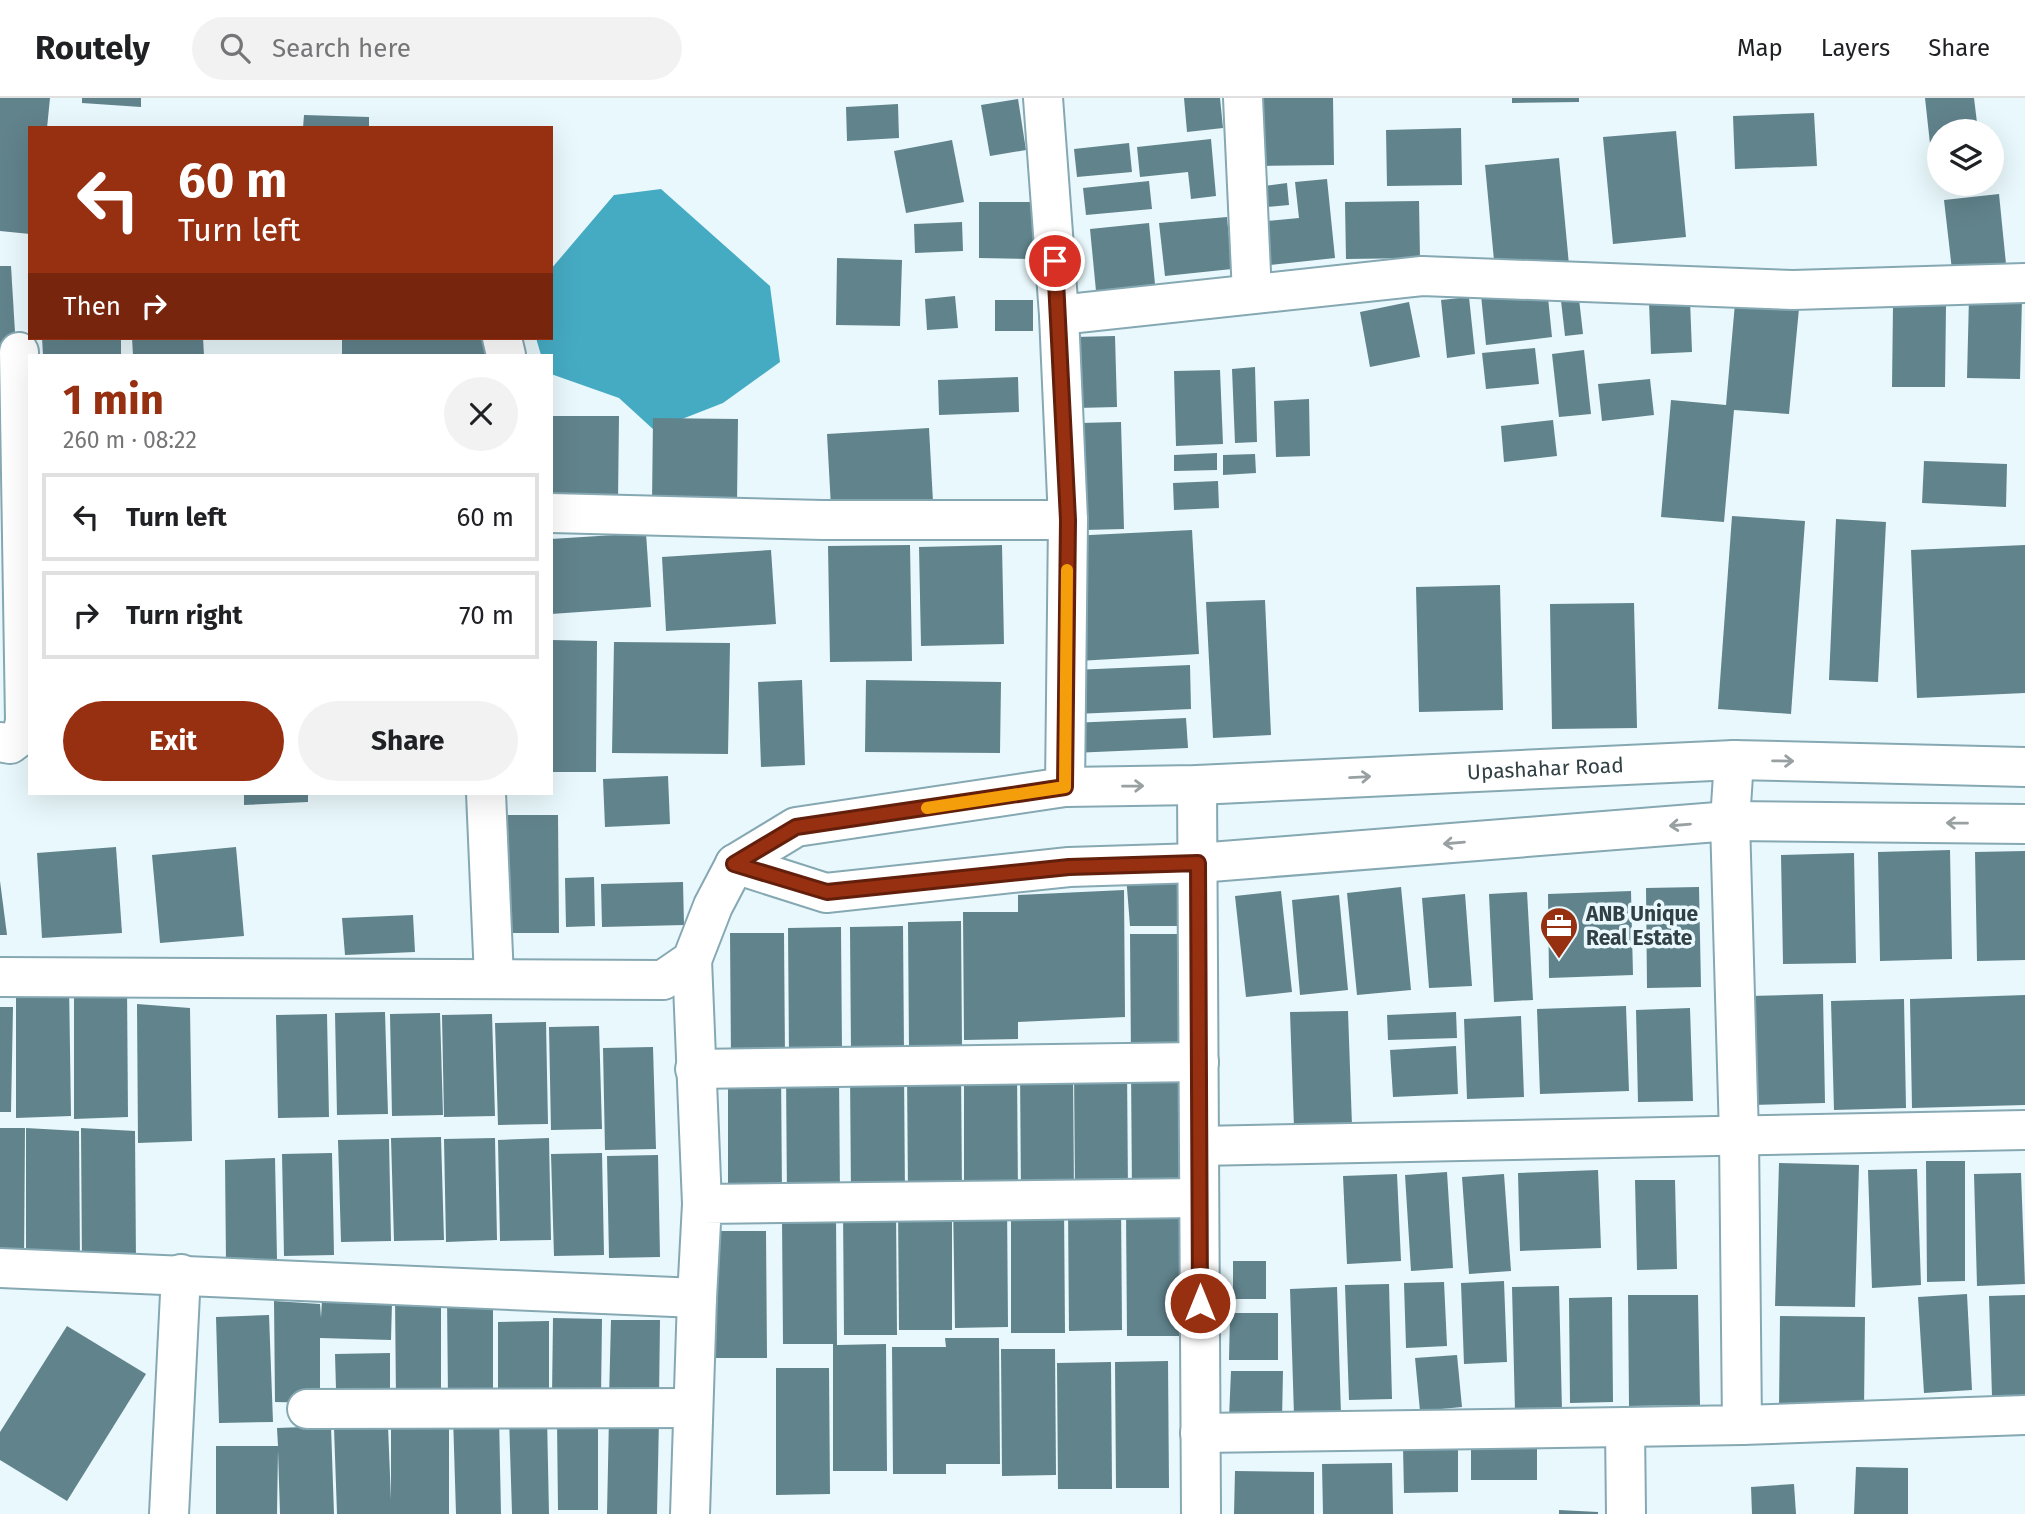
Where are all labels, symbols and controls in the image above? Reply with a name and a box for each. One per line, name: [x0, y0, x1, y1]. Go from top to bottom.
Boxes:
search box: [192, 17, 682, 80]
text: Routely: [35, 28, 150, 68]
icon: search: [216, 29, 254, 67]
text: Search here: [272, 33, 411, 64]
text: Map: [1737, 34, 1783, 62]
text: Layers: [1821, 34, 1890, 62]
text: Share: [1928, 34, 1990, 62]
map controls: [1927, 119, 2004, 196]
button: layers: [1927, 119, 2004, 196]
text: 60 m: [178, 151, 287, 210]
icon: left: [63, 154, 154, 245]
text: Turn left: [178, 211, 300, 249]
pin: [1025, 231, 1085, 291]
icon: arrive: [1036, 242, 1074, 280]
icon: right: [135, 287, 173, 325]
text: Then: [63, 291, 121, 322]
text: 1 min: [63, 375, 164, 425]
button: close: [444, 377, 518, 451]
text: 260 m · 08:22: [63, 426, 197, 454]
icon: left: [67, 498, 105, 536]
text: Turn left: [126, 502, 227, 533]
text: 60 m: [456, 502, 514, 533]
icon: right: [67, 596, 105, 634]
text: Turn right: [126, 600, 243, 631]
text: 70 m: [459, 600, 514, 631]
button: Exit: [63, 701, 284, 781]
button: Share: [298, 701, 518, 781]
street label: Upashahar Road: [1466, 752, 1624, 785]
one-way arrow: [1771, 755, 1794, 768]
one-way arrow: [1348, 771, 1371, 784]
one-way arrow: [1121, 779, 1144, 793]
one-way arrow: [1946, 816, 1969, 830]
one-way arrow: [1670, 819, 1692, 832]
one-way arrow: [1442, 836, 1465, 849]
place label: ANB Unique Real Estate: [1585, 901, 1699, 951]
office icon: ANB Unique Real Estate: [1538, 905, 1580, 960]
position arrow: [1163, 1266, 1237, 1340]

